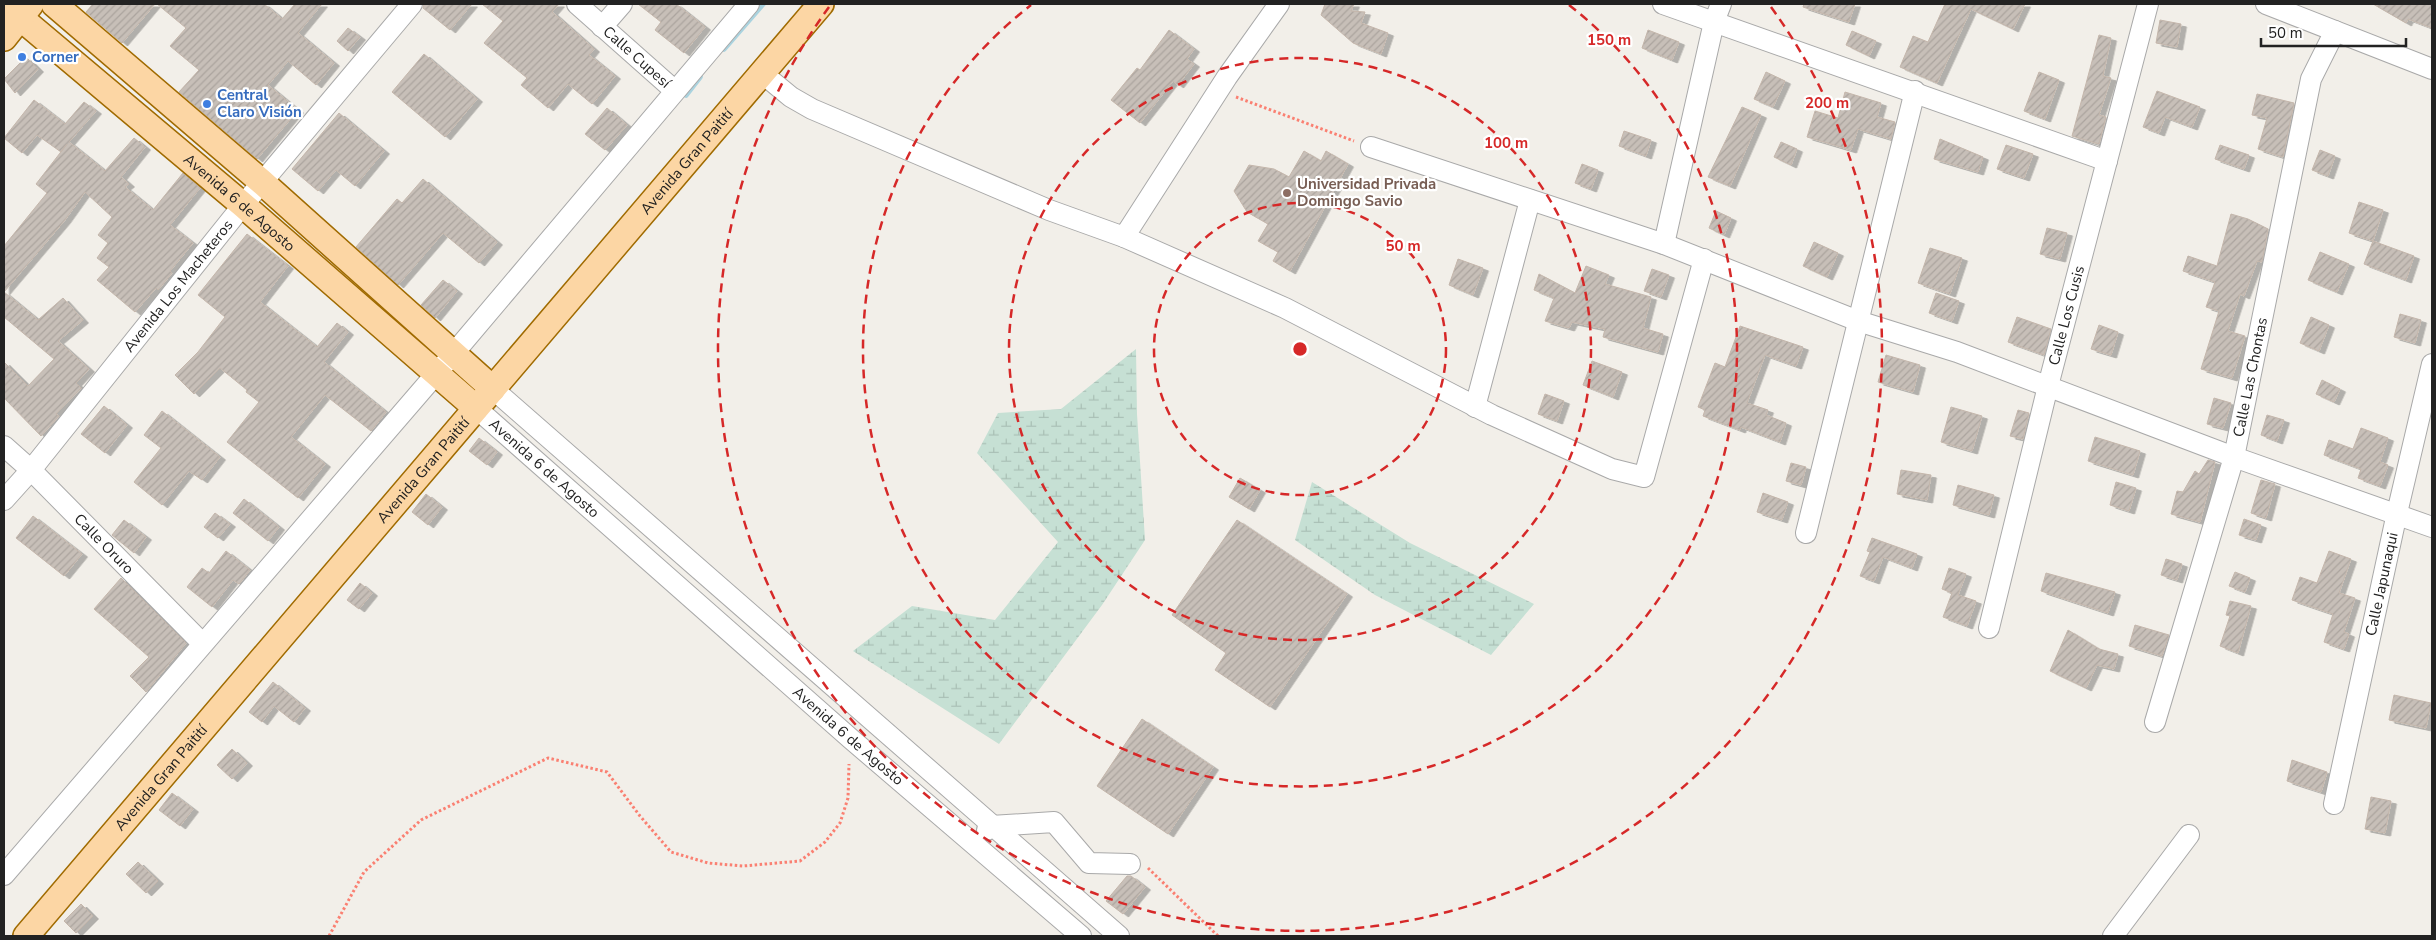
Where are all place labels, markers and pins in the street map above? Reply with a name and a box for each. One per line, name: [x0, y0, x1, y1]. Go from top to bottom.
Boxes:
place label: Corner: [32, 47, 79, 67]
marker: Corner: [16, 51, 28, 63]
place label: Central Claro Visión: [217, 85, 302, 122]
marker: Central Claro Visión: [201, 98, 213, 110]
place label: Universidad Privada Domingo Savio: [1297, 174, 1436, 211]
marker: Universidad Privada Domingo Savio: [1281, 187, 1293, 199]
centre of rings: [1291, 340, 1309, 358]

